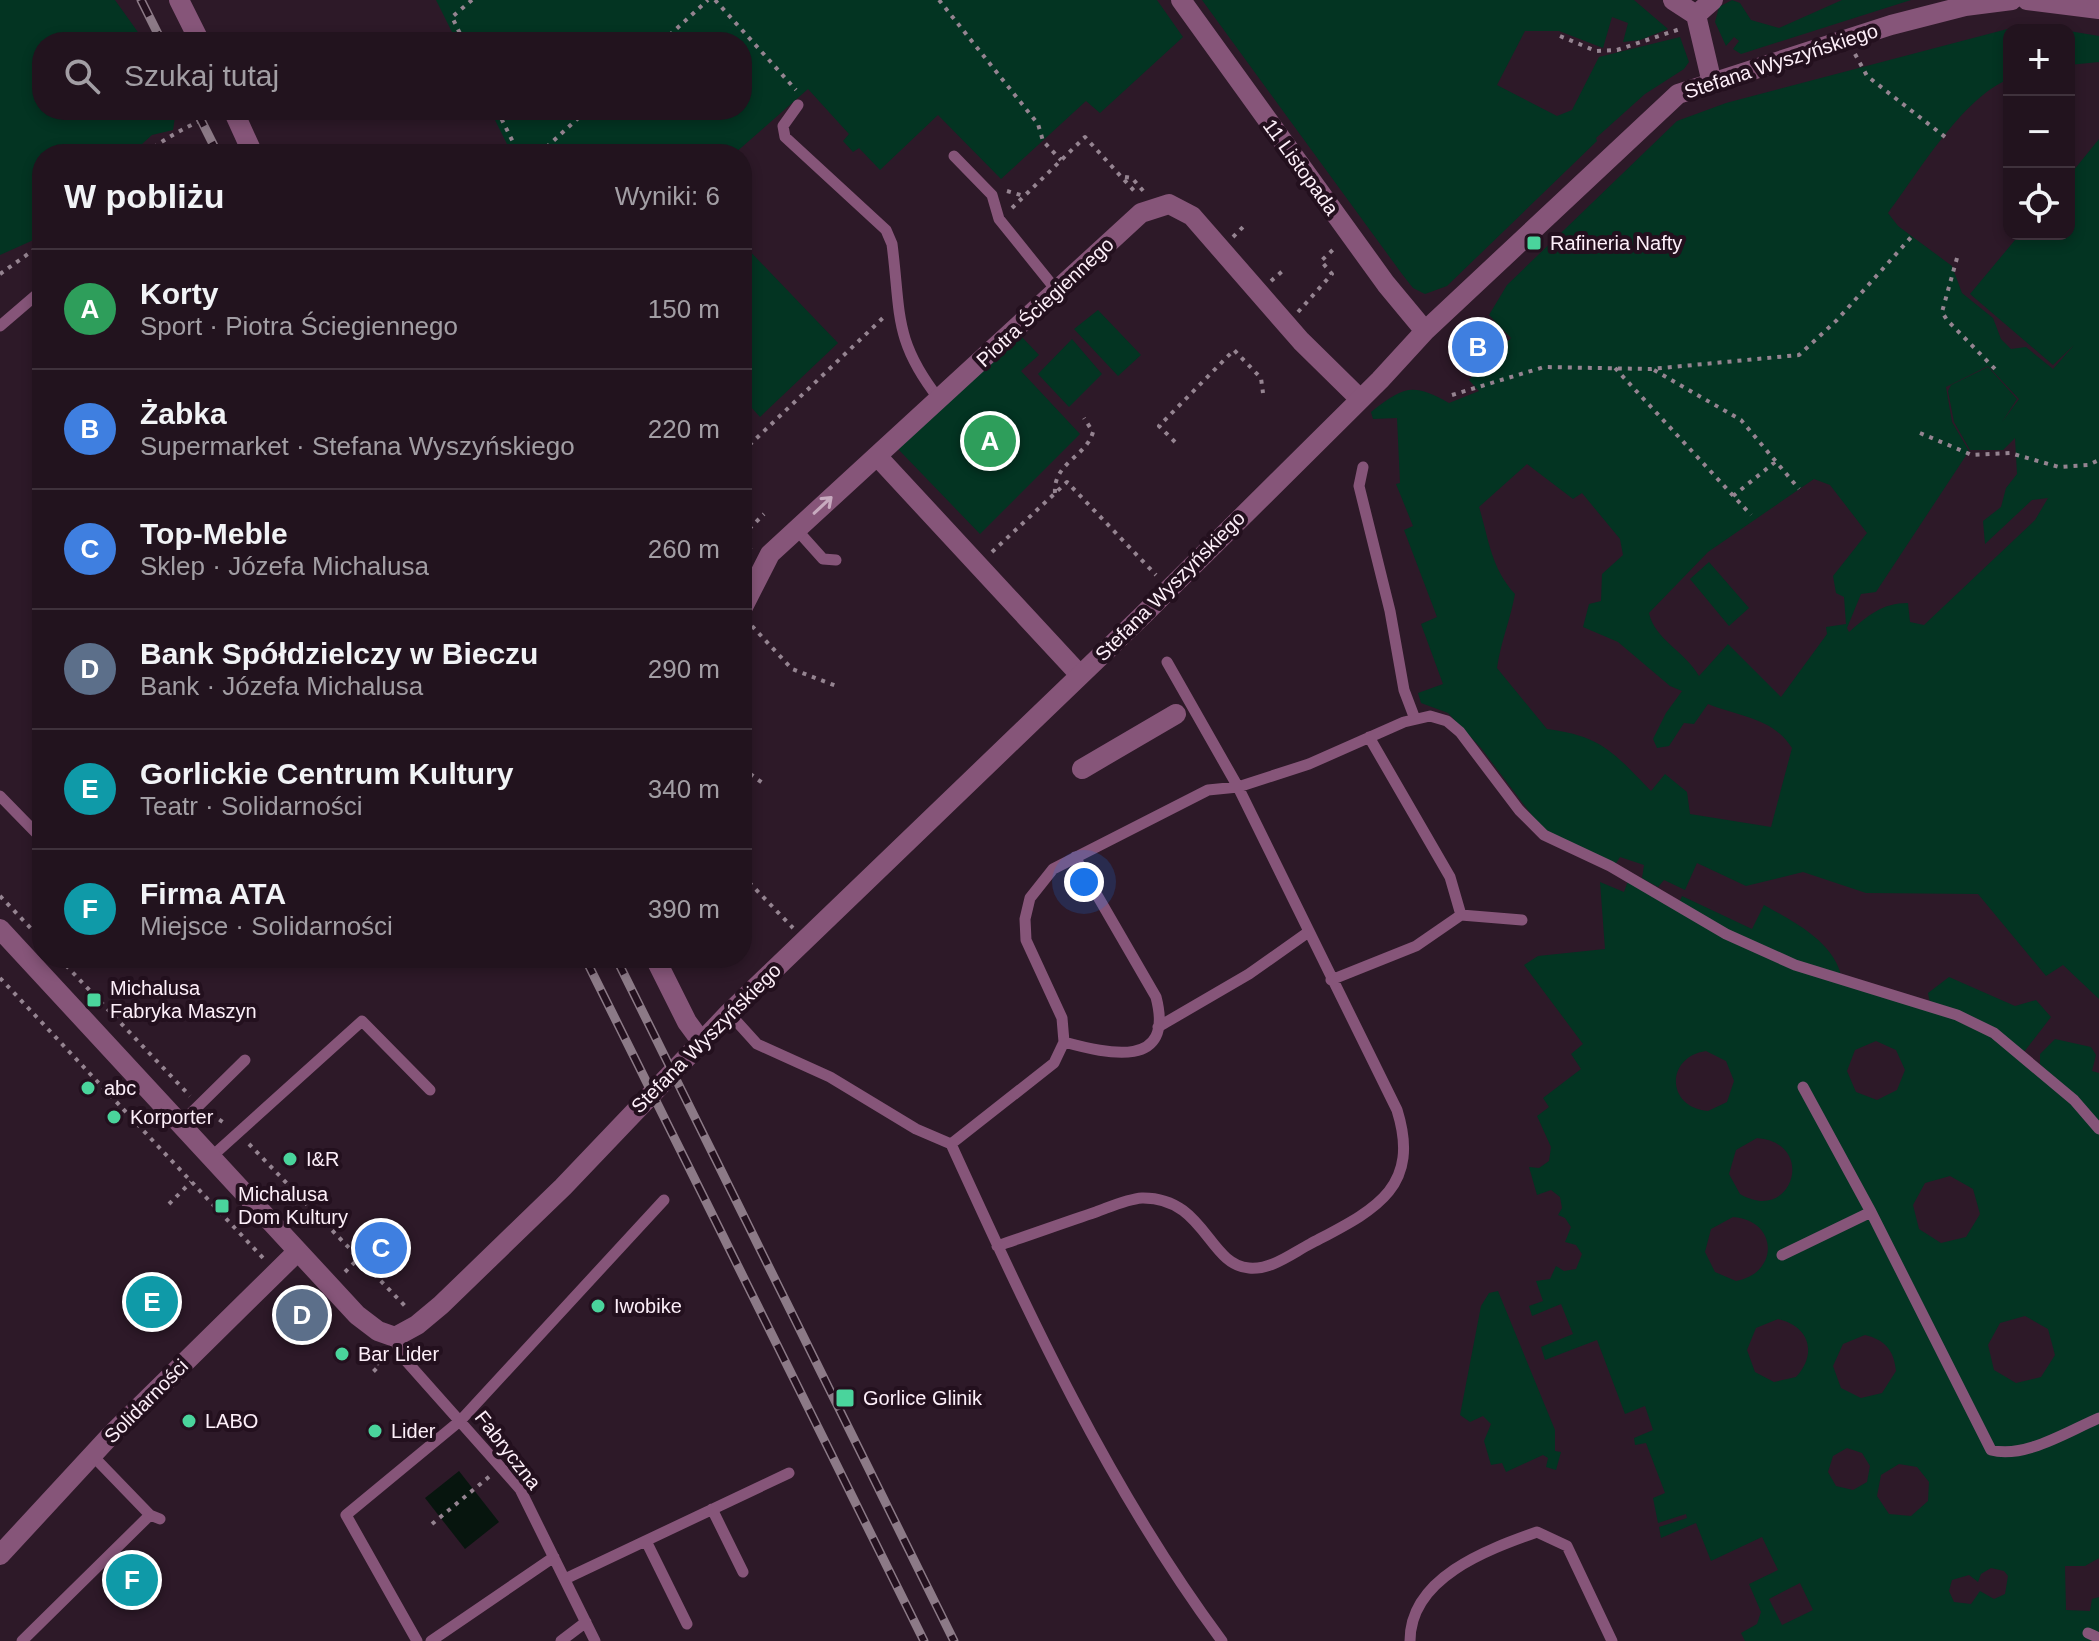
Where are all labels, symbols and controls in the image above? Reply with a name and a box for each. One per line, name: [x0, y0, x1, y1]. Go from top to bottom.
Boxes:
street label: Stefana Wyszyńskiego: [1681, 19, 1881, 103]
map controls: [2003, 24, 2075, 240]
button: +: [2003, 24, 2075, 96]
search box: [32, 32, 752, 120]
icon: search: [60, 54, 104, 98]
text: Szukaj tutaj: [124, 59, 279, 92]
button: −: [2003, 96, 2075, 168]
street label: 11 Listopada: [1259, 115, 1344, 220]
button: locate: [2003, 168, 2075, 240]
text: W pobliżu: [64, 177, 225, 215]
text: Wyniki: 6: [615, 181, 720, 211]
street label: Piotra Ściegiennego: [971, 232, 1118, 371]
place label: Rafineria Nafty: [1550, 232, 1682, 254]
marker: Rafineria Nafty: [1525, 234, 1543, 252]
text: Korty: [140, 277, 218, 310]
text: A: [81, 294, 99, 324]
text: 150 m: [648, 294, 720, 324]
text: Sport · Piotra Ściegiennego: [140, 311, 458, 341]
pin: B: [1452, 317, 1504, 377]
text: Żabka: [140, 397, 227, 430]
pin: A: [964, 411, 1016, 471]
text: B: [81, 414, 99, 444]
text: 220 m: [648, 414, 720, 444]
text: Supermarket · Stefana Wyszyńskiego: [140, 431, 575, 461]
one-way arrow: [813, 496, 833, 515]
street label: Stefana Wyszyńskiego: [1091, 507, 1249, 665]
text: Top-Meble: [140, 517, 288, 550]
text: C: [81, 534, 99, 564]
text: 260 m: [648, 534, 720, 564]
text: Sklep · Józefa Michalusa: [140, 551, 429, 581]
text: Bank Spółdzielczy w Bieczu: [140, 637, 538, 670]
text: D: [81, 654, 99, 684]
text: 290 m: [648, 654, 720, 684]
text: Bank · Józefa Michalusa: [140, 671, 423, 701]
text: Gorlickie Centrum Kultury: [140, 757, 513, 790]
text: E: [81, 774, 99, 804]
text: 340 m: [648, 774, 720, 804]
text: Teatr · Solidarności: [140, 791, 363, 821]
your location: [1064, 862, 1104, 902]
text: Firma ATA: [140, 877, 286, 910]
text: F: [82, 894, 98, 924]
text: 390 m: [648, 894, 720, 924]
text: Miejsce · Solidarności: [140, 911, 393, 941]
street label: Stefana Wyszyńskiego: [627, 959, 785, 1117]
place label: Michalusa Fabryka Maszyn: [110, 977, 257, 1022]
marker: Michalusa Fabryka Maszyn: [85, 991, 103, 1009]
place label: abc: [104, 1077, 136, 1099]
marker: abc: [79, 1079, 97, 1097]
place label: Korporter: [130, 1106, 214, 1128]
marker: Korporter: [105, 1108, 123, 1126]
place label: I&R: [306, 1148, 339, 1170]
marker: I&R: [281, 1150, 299, 1168]
place label: Michalusa Dom Kultury: [238, 1183, 348, 1228]
marker: Michalusa Dom Kultury: [213, 1197, 231, 1215]
pin: C: [355, 1218, 407, 1278]
pin: E: [126, 1272, 178, 1332]
pin: D: [276, 1285, 328, 1345]
place label: Iwobike: [614, 1295, 682, 1317]
marker: Iwobike: [589, 1297, 607, 1315]
place label: Bar Lider: [358, 1343, 439, 1365]
marker: Bar Lider: [333, 1345, 351, 1363]
street label: Solidarności: [100, 1355, 192, 1447]
marker: Gorlice Glinik: [834, 1387, 856, 1409]
place label: Gorlice Glinik: [863, 1387, 983, 1409]
street label: Fabryczna: [471, 1406, 546, 1494]
place label: LABO: [205, 1410, 258, 1432]
marker: LABO: [180, 1412, 198, 1430]
place label: Lider: [391, 1420, 436, 1442]
marker: Lider: [366, 1422, 384, 1440]
pin: F: [106, 1550, 158, 1610]

